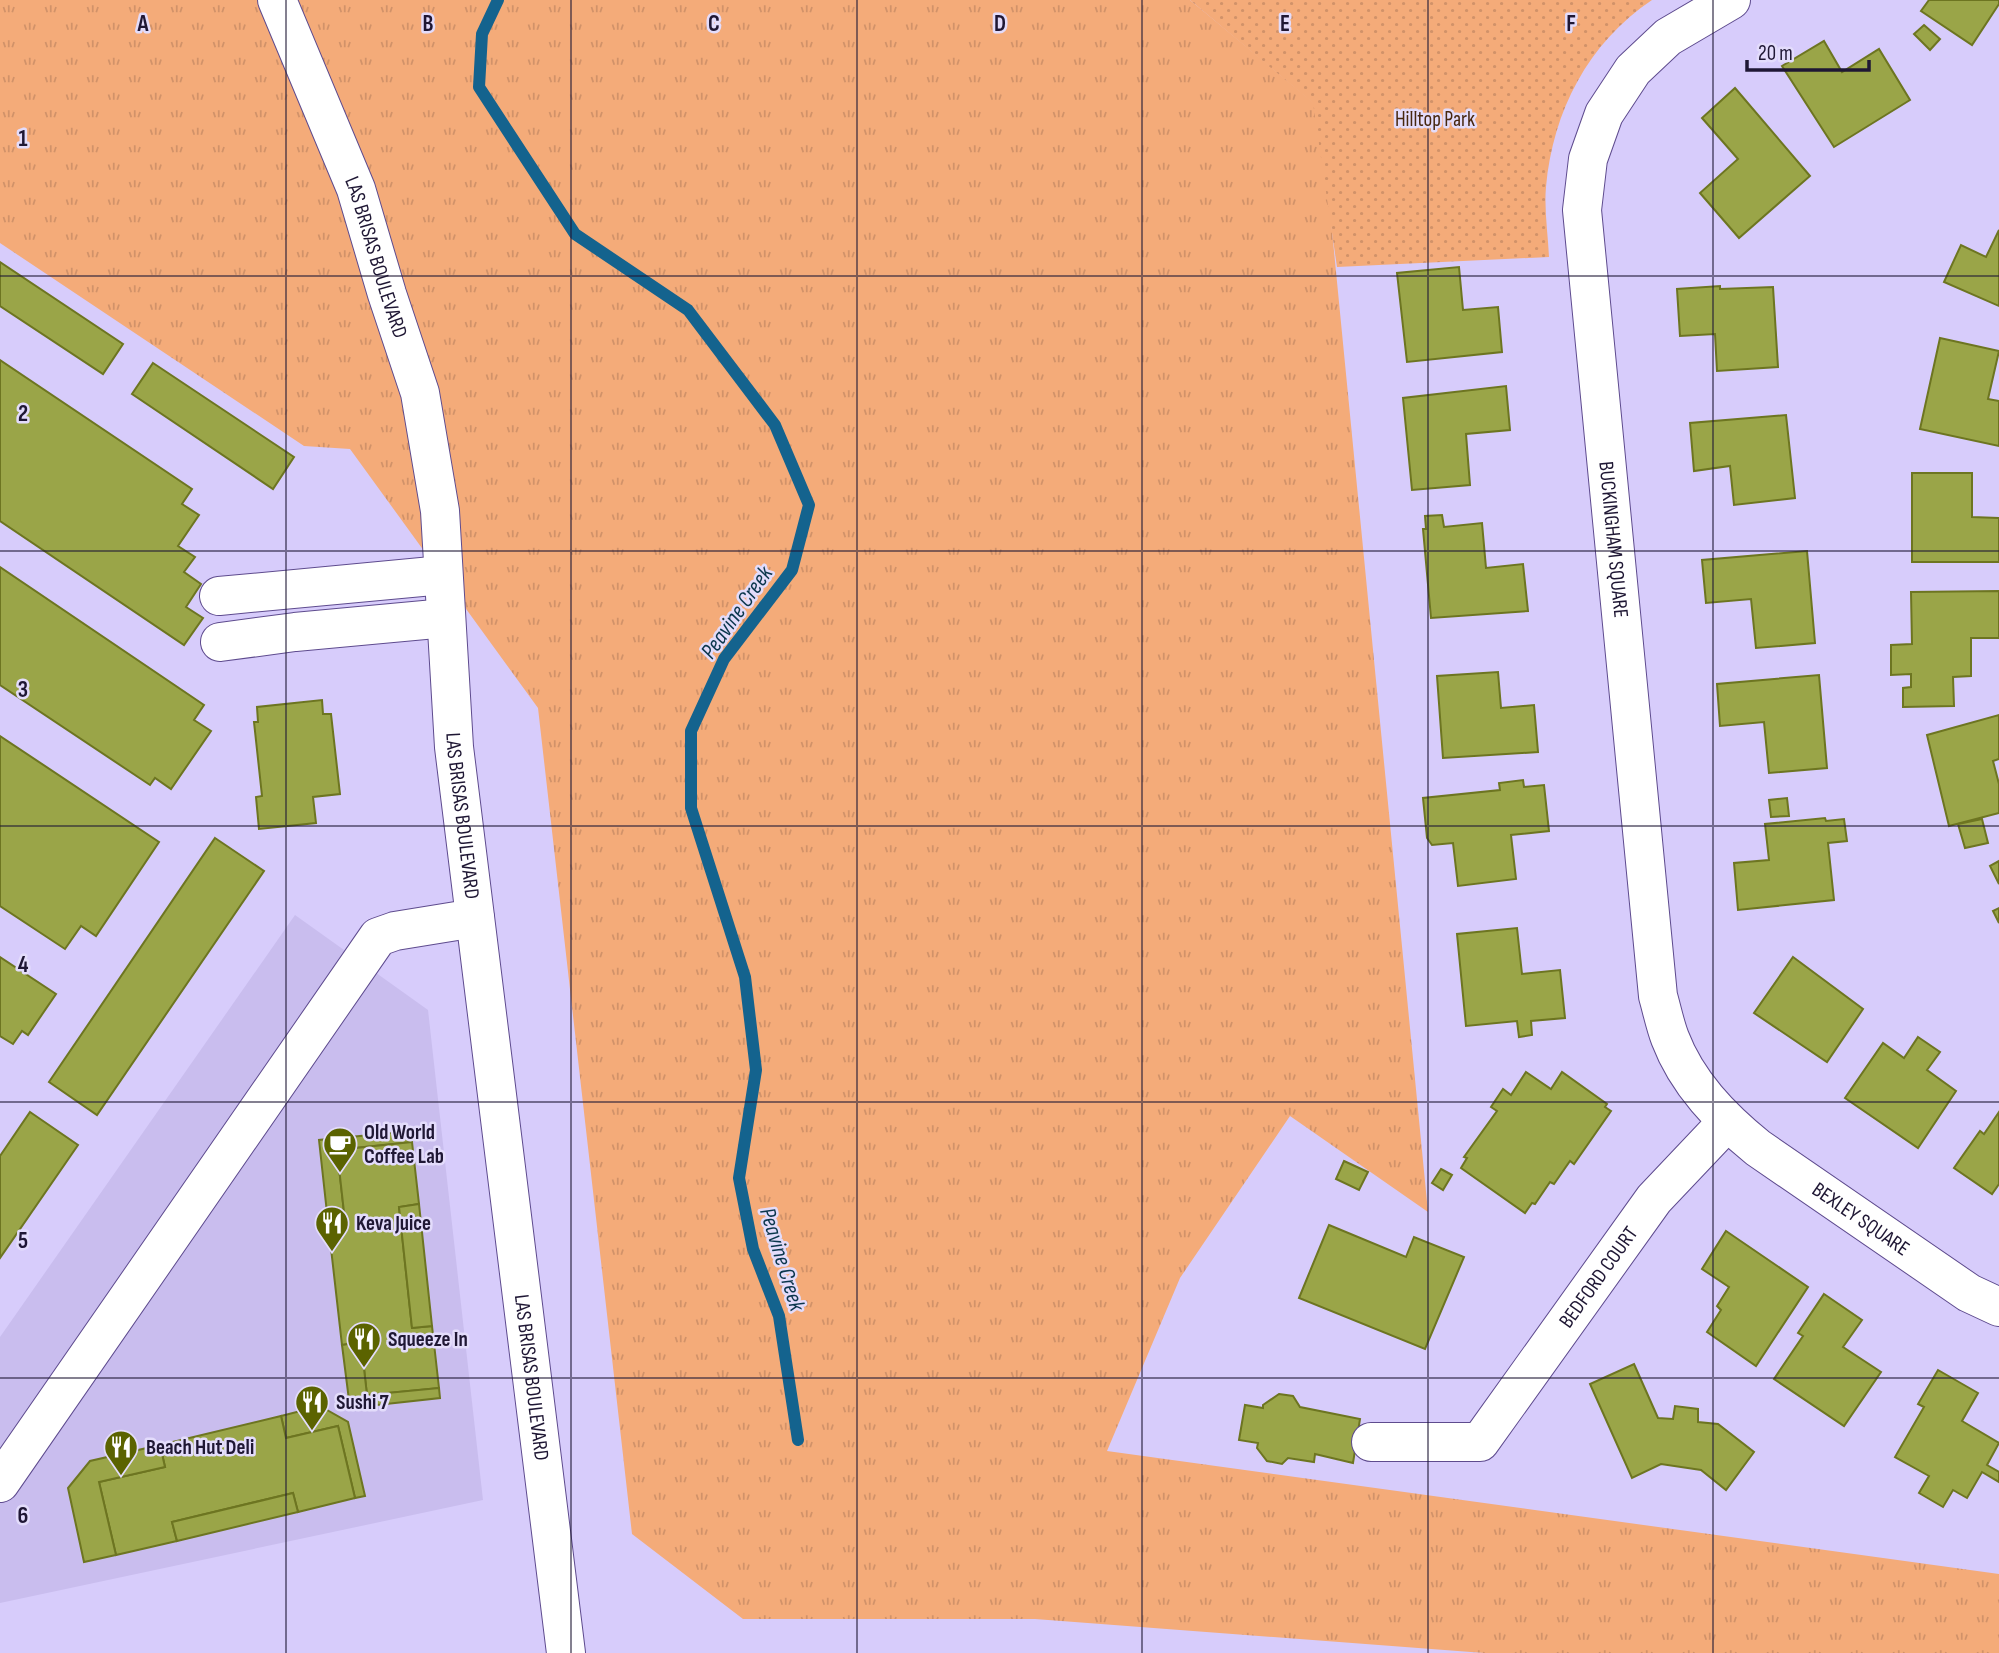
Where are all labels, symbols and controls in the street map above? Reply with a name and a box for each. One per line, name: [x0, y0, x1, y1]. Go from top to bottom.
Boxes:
text: A: [137, 10, 150, 38]
text: B: [423, 10, 434, 38]
text: C: [708, 10, 720, 38]
text: D: [994, 10, 1006, 38]
text: E: [1280, 10, 1290, 38]
text: F: [1566, 10, 1576, 38]
scale bar: [1747, 28, 1870, 72]
text: 20 m: [1758, 41, 1793, 66]
park label: Hilltop Park: [1395, 107, 1475, 132]
text: 1: [18, 125, 28, 153]
street label: LAS BRISAS BOULEVARD: [339, 173, 413, 341]
text: 2: [18, 400, 28, 428]
street label: BUCKINGHAM SQUARE: [1593, 460, 1633, 619]
water label: Peavine Creek: [695, 560, 780, 664]
text: 3: [18, 676, 28, 704]
street label: LAS BRISAS BOULEVARD: [440, 732, 485, 900]
text: 4: [18, 951, 29, 979]
place label: Old World Coffee Lab: [364, 1120, 444, 1169]
cafe icon: Old World Coffee Lab: [321, 1125, 359, 1174]
street label: BEXLEY SQUARE: [1807, 1177, 1914, 1261]
restaurant icon: Keva Juice: [313, 1204, 351, 1253]
water label: Peavine Creek: [753, 1204, 811, 1316]
place label: Keva Juice: [356, 1211, 431, 1236]
street label: BEDFORD COURT: [1554, 1221, 1644, 1333]
text: 5: [18, 1227, 28, 1255]
street label: LAS BRISAS BOULEVARD: [509, 1293, 554, 1462]
restaurant icon: Squeeze In: [345, 1320, 383, 1369]
place label: Squeeze In: [388, 1327, 468, 1352]
restaurant icon: Sushi 7: [293, 1383, 331, 1432]
place label: Sushi 7: [336, 1390, 390, 1415]
restaurant icon: Beach Hut Deli: [102, 1428, 140, 1477]
place label: Beach Hut Deli: [146, 1435, 254, 1460]
text: 6: [18, 1502, 28, 1530]

